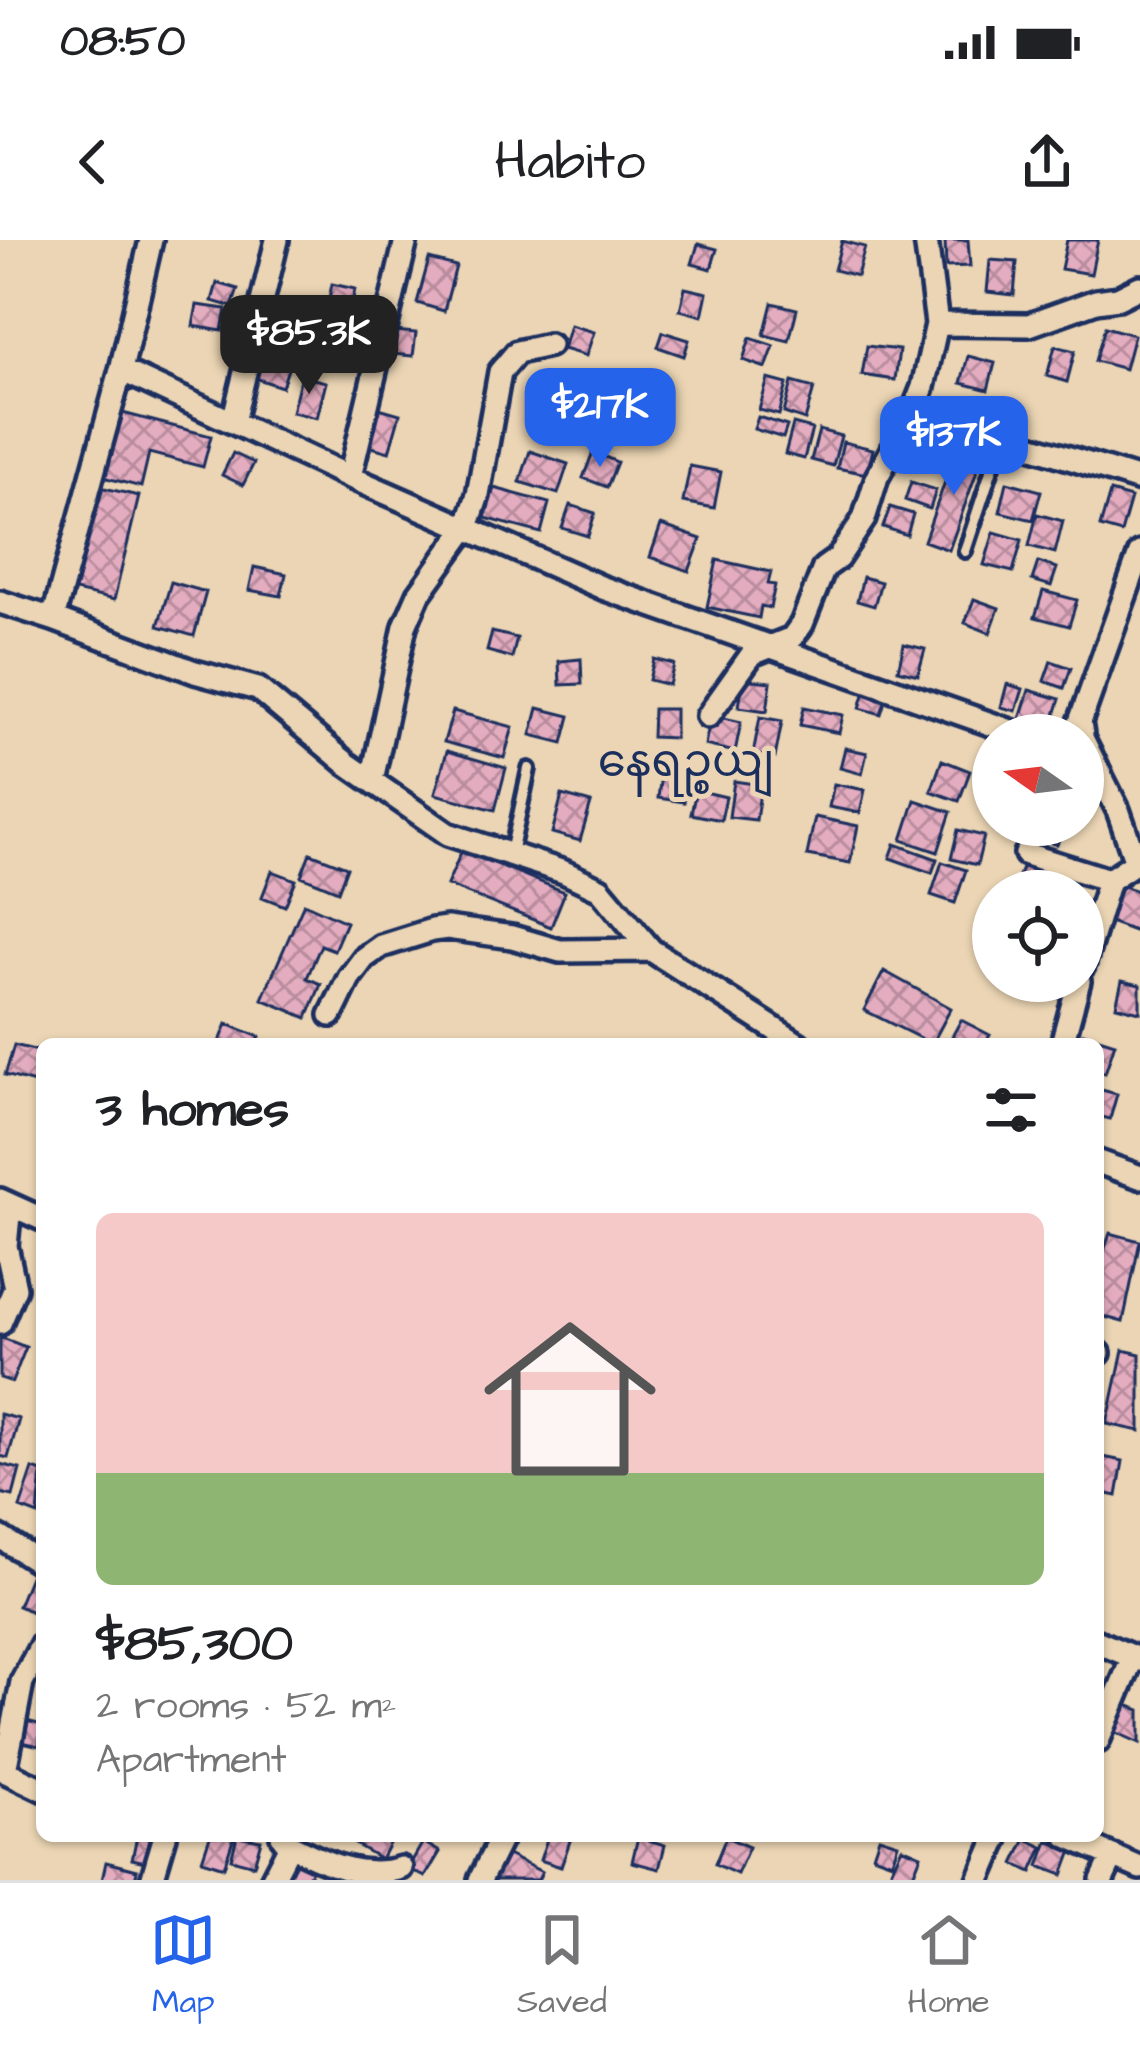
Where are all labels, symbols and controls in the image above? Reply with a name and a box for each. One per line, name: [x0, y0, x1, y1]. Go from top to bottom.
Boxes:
text: 08:50: [60, 11, 185, 73]
text: Habito: [495, 125, 645, 200]
icon: back: [60, 129, 126, 195]
icon: share: [1014, 129, 1080, 195]
pin: $85.3K: [211, 295, 407, 397]
text: $85.3K: [247, 307, 371, 361]
pin: $217K: [516, 368, 684, 470]
text: $217K: [552, 380, 648, 434]
pin: $137K: [870, 396, 1038, 498]
text: $137K: [907, 408, 1001, 462]
north arrow: [972, 714, 1104, 846]
map controls: [972, 714, 1104, 1002]
district label: နေရဉ္စယျ: [598, 732, 774, 797]
button: locate: [972, 870, 1104, 1002]
text: 3 homes: [96, 1075, 289, 1146]
icon: filters: [978, 1077, 1044, 1143]
icon: home: [462, 1291, 678, 1507]
text: $85,300: [96, 1609, 293, 1680]
text: 2 rooms · 52 m²: [96, 1680, 397, 1734]
text: Apartment: [96, 1734, 287, 1788]
tab: Map: [150, 1907, 216, 2025]
tab: Saved: [517, 1907, 607, 2025]
tab: Home: [908, 1907, 990, 2025]

